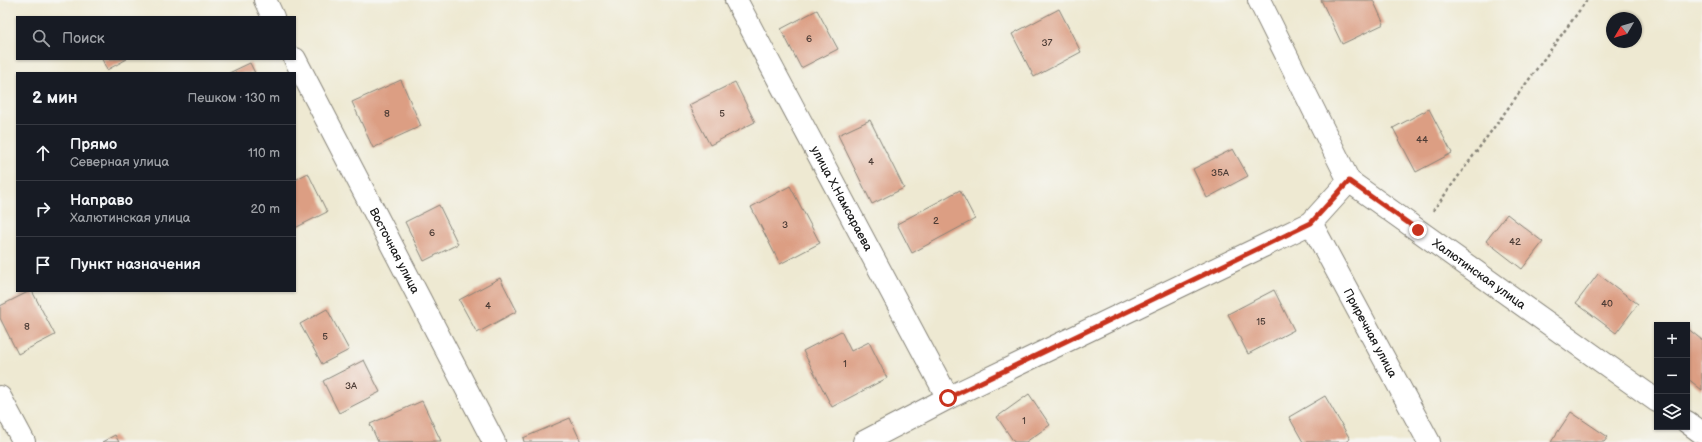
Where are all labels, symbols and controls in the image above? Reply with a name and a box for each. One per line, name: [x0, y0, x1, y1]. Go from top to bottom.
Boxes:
north arrow: [1606, 12, 1642, 48]
search box: [16, 16, 296, 60]
icon: search: [30, 27, 52, 49]
text: Поиск: [62, 29, 105, 48]
house number: 6: [806, 33, 812, 45]
house number: 37: [1041, 37, 1053, 49]
text: 2 мин: [32, 88, 78, 108]
text: Пешком · 130 m: [188, 90, 280, 106]
house number: 8: [384, 108, 390, 120]
house number: 5: [719, 108, 725, 120]
house number: 44: [1416, 134, 1428, 146]
text: Прямо: [70, 135, 117, 154]
icon: ahead: [32, 142, 54, 164]
street label: улица Х.Намсараева: [808, 143, 876, 254]
text: 110 m: [248, 145, 280, 161]
text: Северная улица: [70, 154, 169, 170]
house number: 4: [868, 156, 874, 168]
house number: 35А: [1211, 167, 1230, 179]
text: Направо: [70, 191, 133, 210]
icon: right: [32, 198, 54, 220]
text: 20 m: [250, 201, 280, 217]
street label: Восточная улица: [366, 205, 423, 296]
text: Халютинская улица: [70, 210, 190, 226]
house number: 2: [933, 215, 939, 227]
house number: 3: [782, 219, 788, 231]
route end: [1409, 221, 1427, 239]
house number: 6: [429, 227, 435, 239]
street label: Халютинская улица: [1429, 235, 1529, 312]
house number: 42: [1509, 236, 1521, 248]
icon: arrive: [32, 254, 54, 276]
text: Пункт назначения: [70, 255, 201, 274]
street label: Приречная улица: [1340, 286, 1400, 380]
house number: 40: [1601, 298, 1613, 310]
house number: 4: [485, 300, 491, 312]
house number: 15: [1256, 316, 1266, 328]
house number: 8: [24, 321, 30, 333]
map controls: [1654, 322, 1690, 430]
button: +: [1654, 322, 1690, 358]
house number: 5: [322, 331, 328, 343]
house number: 1: [843, 358, 847, 370]
button: −: [1654, 358, 1690, 394]
house number: 3А: [345, 380, 358, 392]
route start: [939, 389, 957, 407]
button: layers: [1654, 394, 1690, 430]
house number: 1: [1022, 415, 1026, 427]

